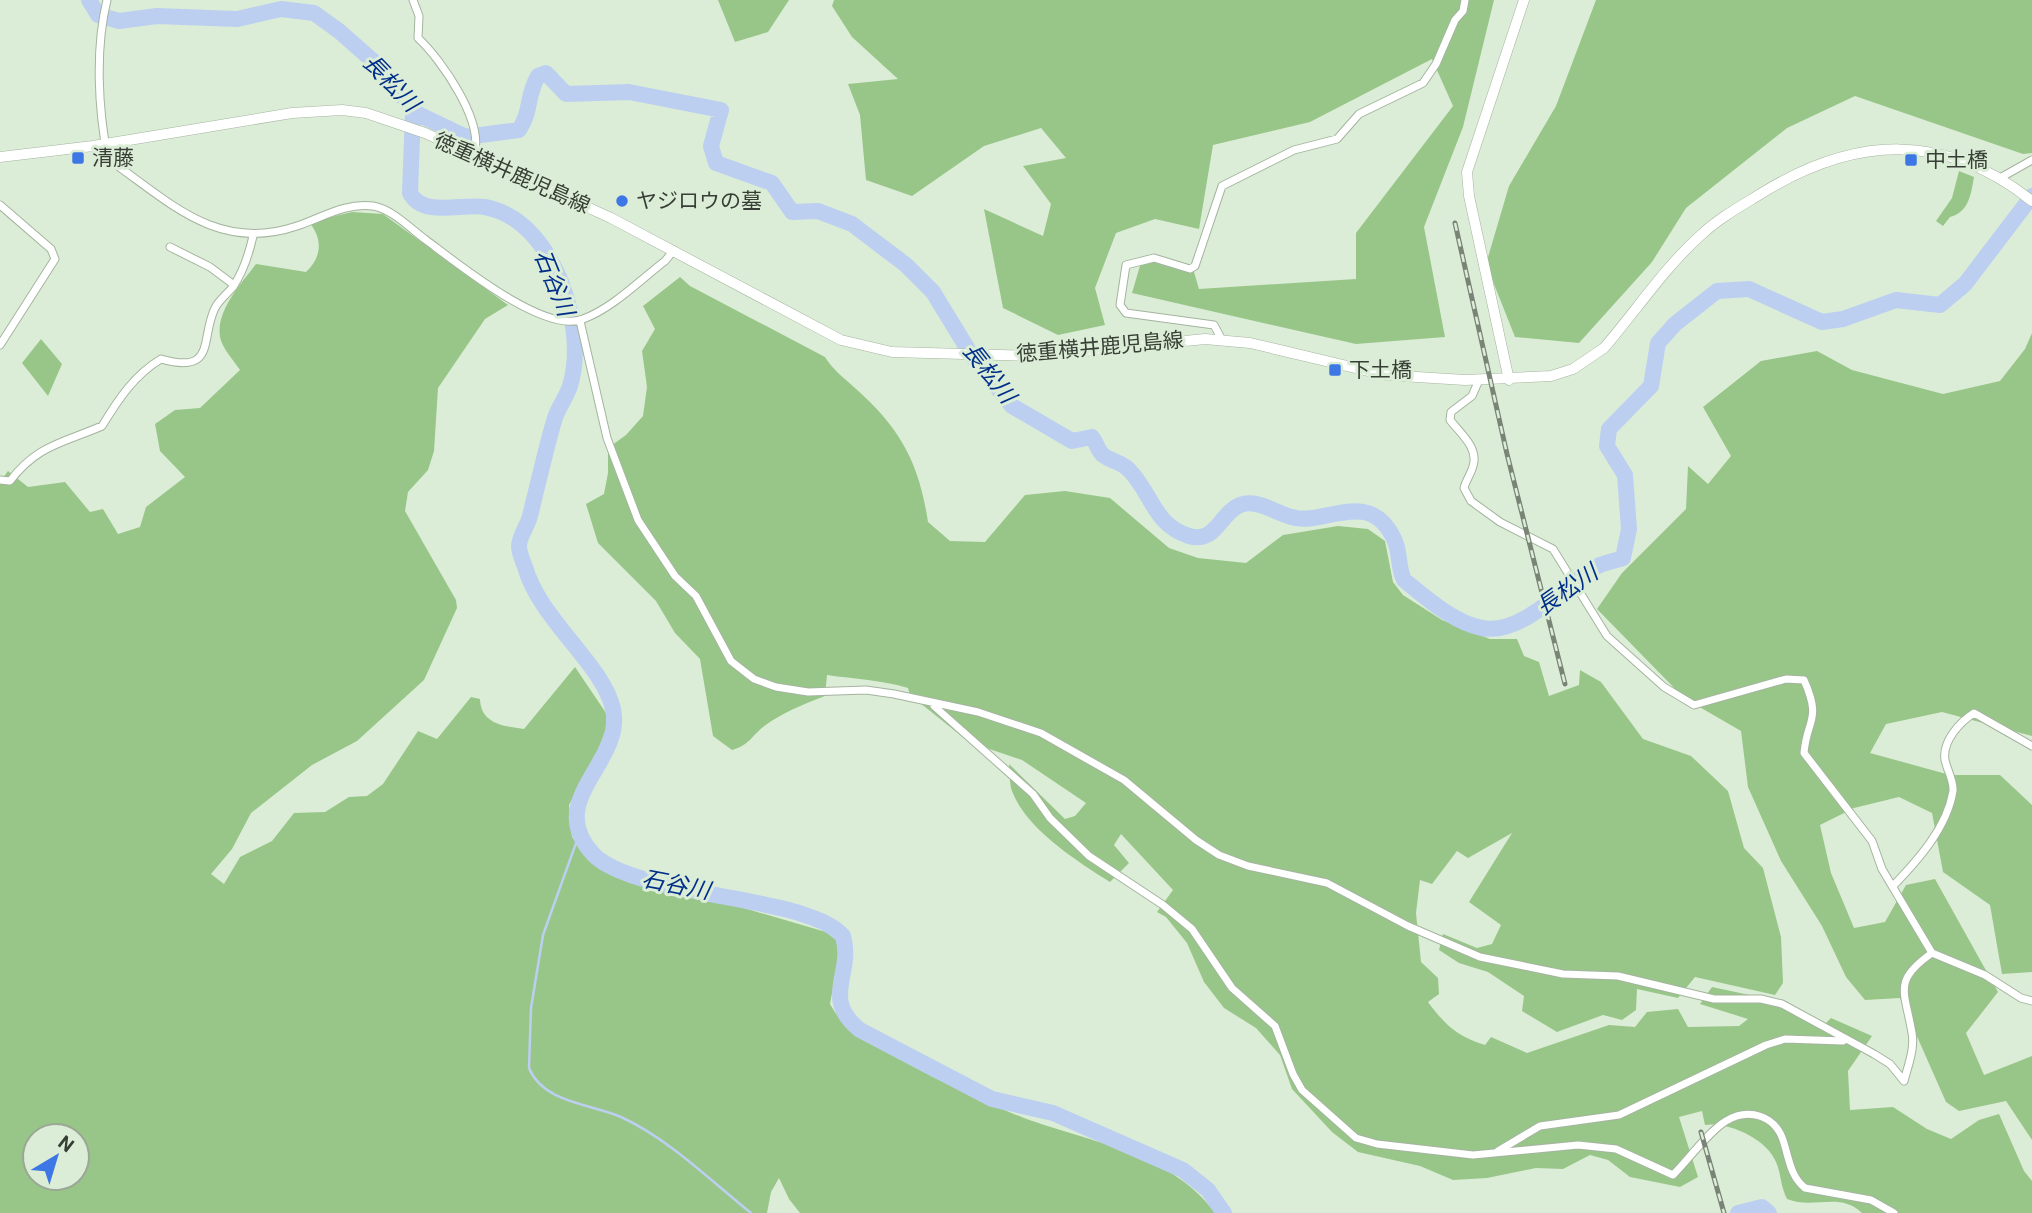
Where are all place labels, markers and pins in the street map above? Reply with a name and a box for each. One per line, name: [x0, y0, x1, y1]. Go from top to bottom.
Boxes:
place label: 清藤: [92, 146, 134, 170]
place label: 中土橋: [1925, 148, 1988, 172]
marker: 清藤: [70, 150, 86, 166]
marker: 中土橋: [1903, 152, 1919, 168]
place label: ヤジロウの墓: [636, 189, 762, 213]
marker: ヤジロウの墓: [614, 193, 630, 209]
place label: 下土橋: [1349, 358, 1412, 382]
marker: 下土橋: [1327, 362, 1343, 378]

